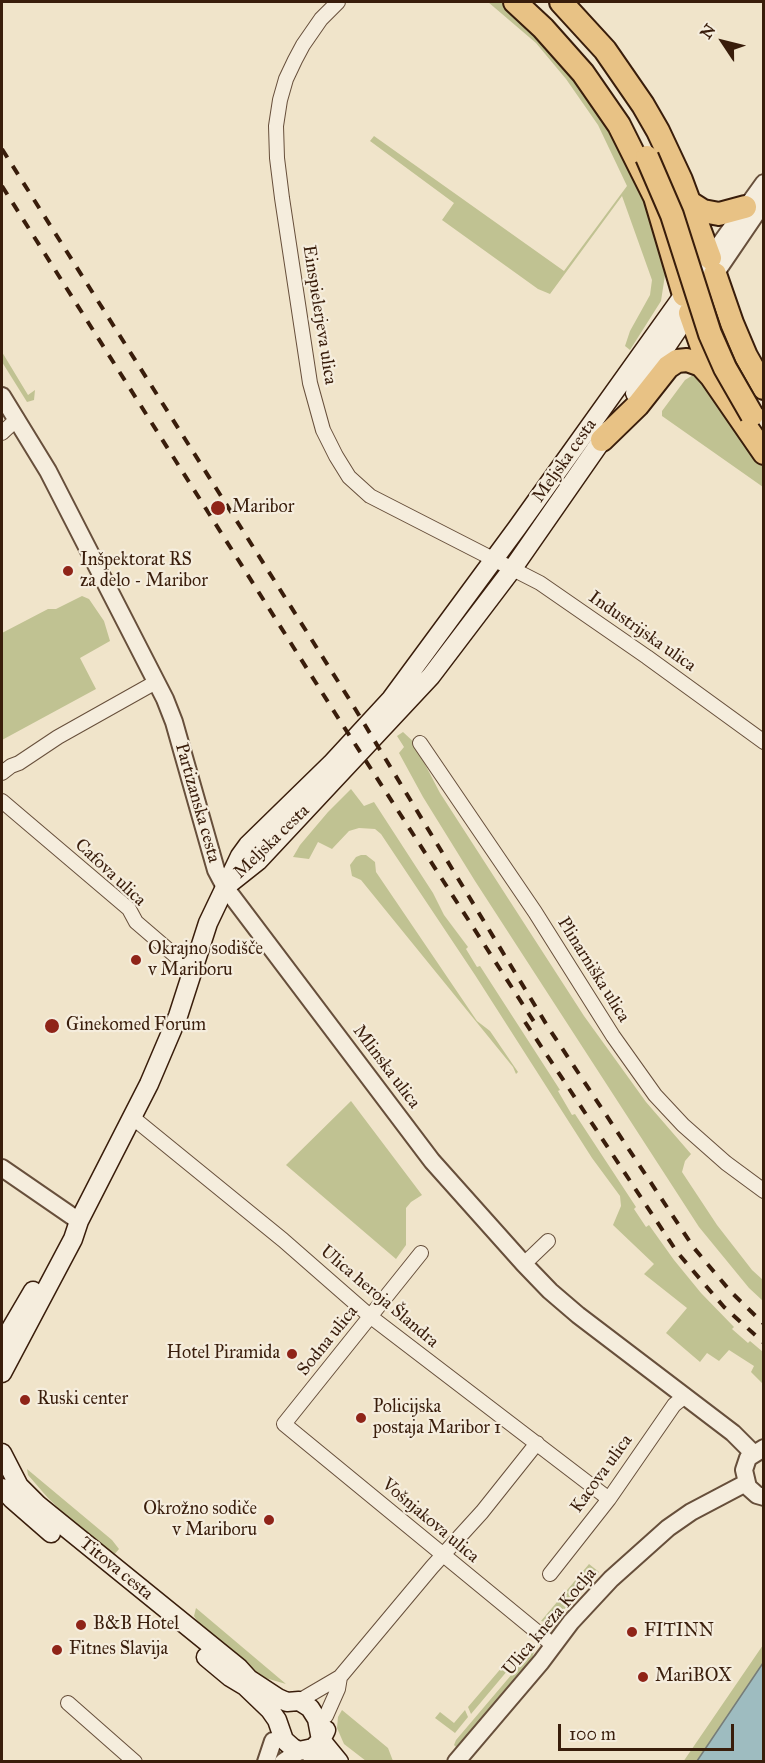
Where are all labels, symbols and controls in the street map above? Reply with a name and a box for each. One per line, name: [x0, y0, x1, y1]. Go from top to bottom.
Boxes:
north arrow: [693, 12, 753, 72]
text: N: [696, 20, 720, 42]
street label: Einspielerjeva ulica: [297, 244, 341, 386]
street label: Meljska cesta: [528, 415, 602, 507]
place label: Maribor: [232, 497, 294, 519]
marker: Maribor: [209, 499, 227, 517]
place label: Inšpektorat RS za delo - Maribor: [80, 550, 208, 592]
marker: Inšpektorat RS za delo - Maribor: [61, 564, 75, 578]
street label: Industrijska ulica: [584, 587, 700, 677]
street label: Partizanska cesta: [170, 741, 224, 865]
street label: Meljska cesta: [230, 801, 314, 883]
street label: Cafova ulica: [70, 835, 150, 911]
street label: Plinarniška ulica: [552, 913, 634, 1027]
place label: Okrajno sodišče v Mariboru: [148, 939, 263, 982]
marker: Okrajno sodišče v Mariboru: [129, 953, 143, 967]
place label: Ginekomed Forum: [66, 1015, 206, 1037]
marker: Ginekomed Forum: [43, 1017, 61, 1035]
street label: Mlinska ulica: [348, 1021, 424, 1113]
street label: Ulica heroja Šlandra: [315, 1241, 443, 1353]
street label: Sodna ulica: [293, 1301, 363, 1381]
place label: Hotel Piramida: [167, 1343, 280, 1365]
marker: Hotel Piramida: [285, 1347, 299, 1361]
place label: Ruski center: [37, 1389, 128, 1411]
marker: Ruski center: [18, 1393, 32, 1407]
place label: Policijska postaja Maribor 1: [373, 1397, 501, 1440]
marker: Policijska postaja Maribor 1: [354, 1411, 368, 1425]
street label: Kacova ulica: [566, 1431, 638, 1517]
street label: Vošnjakova ulica: [377, 1474, 483, 1568]
place label: Okrožno sodiče v Mariboru: [143, 1499, 257, 1541]
marker: Okrožno sodiče v Mariboru: [262, 1513, 276, 1527]
street label: Titova cesta: [75, 1533, 157, 1605]
street label: Ulica kneza Koclja: [498, 1564, 602, 1680]
place label: B&B Hotel: [93, 1614, 179, 1636]
marker: B&B Hotel: [74, 1618, 88, 1632]
place label: FITINN: [644, 1621, 714, 1643]
marker: FITINN: [625, 1625, 639, 1639]
place label: Fitnes Slavija: [69, 1639, 168, 1661]
marker: Fitnes Slavija: [50, 1643, 64, 1657]
place label: MariBOX: [655, 1666, 732, 1688]
marker: MariBOX: [636, 1670, 650, 1684]
scale bar: [561, 1712, 736, 1750]
text: 100 m: [569, 1723, 616, 1745]

